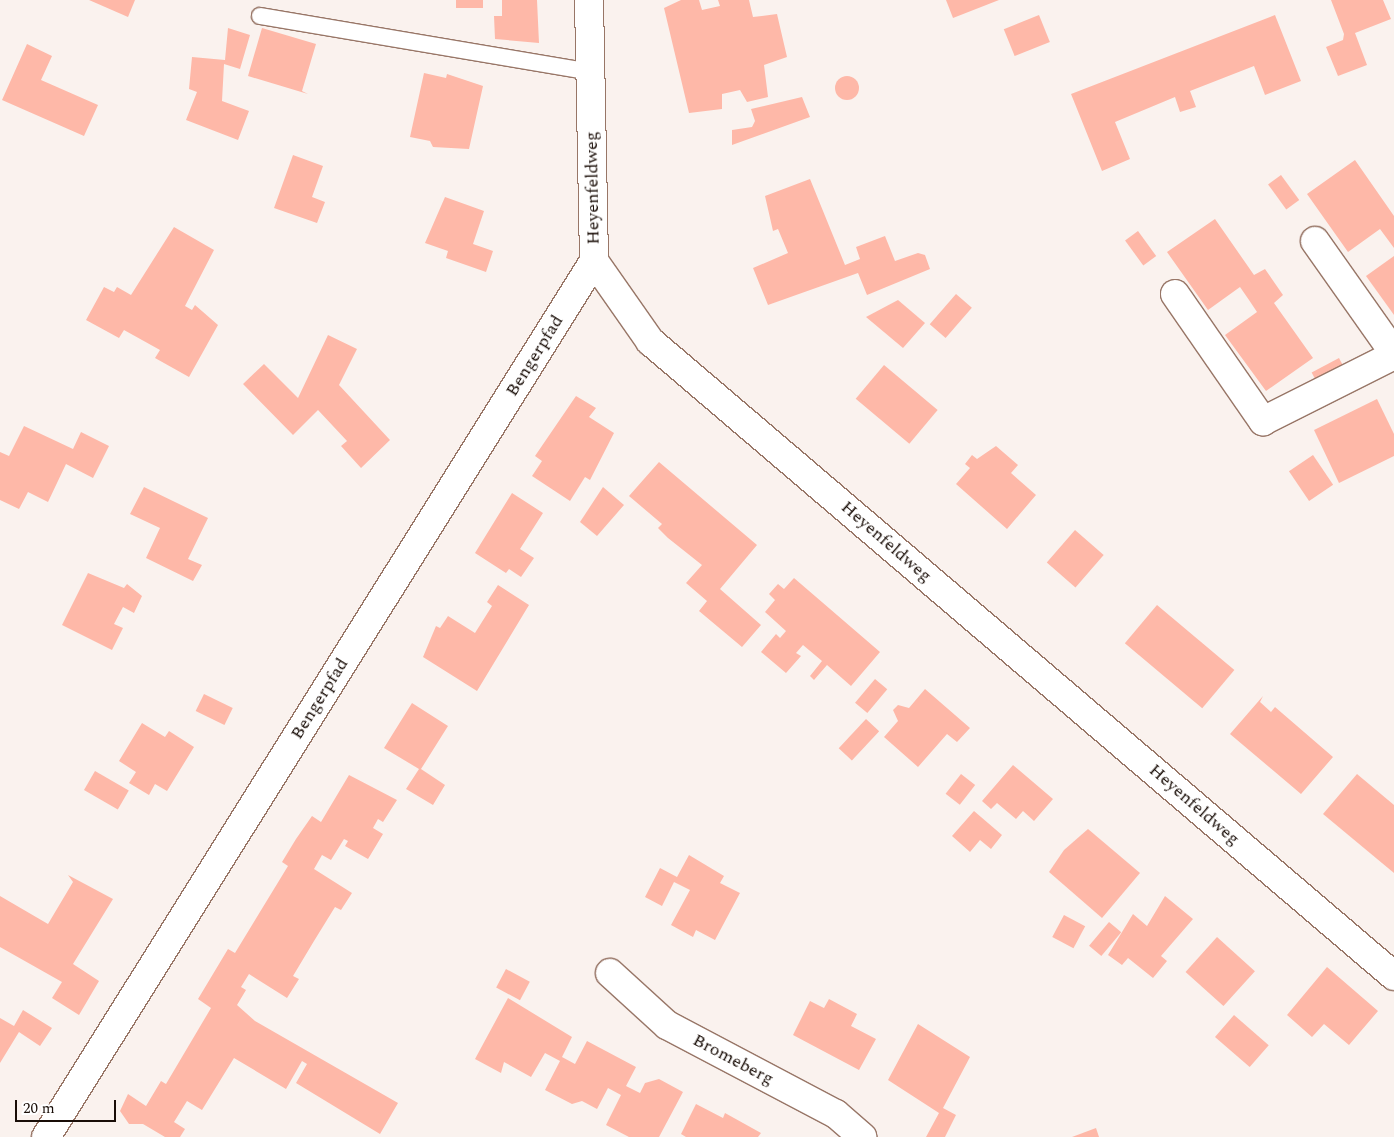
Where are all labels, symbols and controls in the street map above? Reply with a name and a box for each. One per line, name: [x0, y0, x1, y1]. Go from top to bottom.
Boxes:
street label: Heyenfeldweg: [581, 131, 605, 245]
street label: Bengerpfad: [502, 311, 568, 401]
street label: Heyenfeldweg: [836, 497, 936, 587]
street label: Bengerpfad: [287, 654, 353, 744]
street label: Heyenfeldweg: [1144, 760, 1244, 850]
street label: Bromeberg: [689, 1030, 777, 1090]
scale bar: [18, 1090, 119, 1122]
text: 20 m: [23, 1097, 55, 1120]

